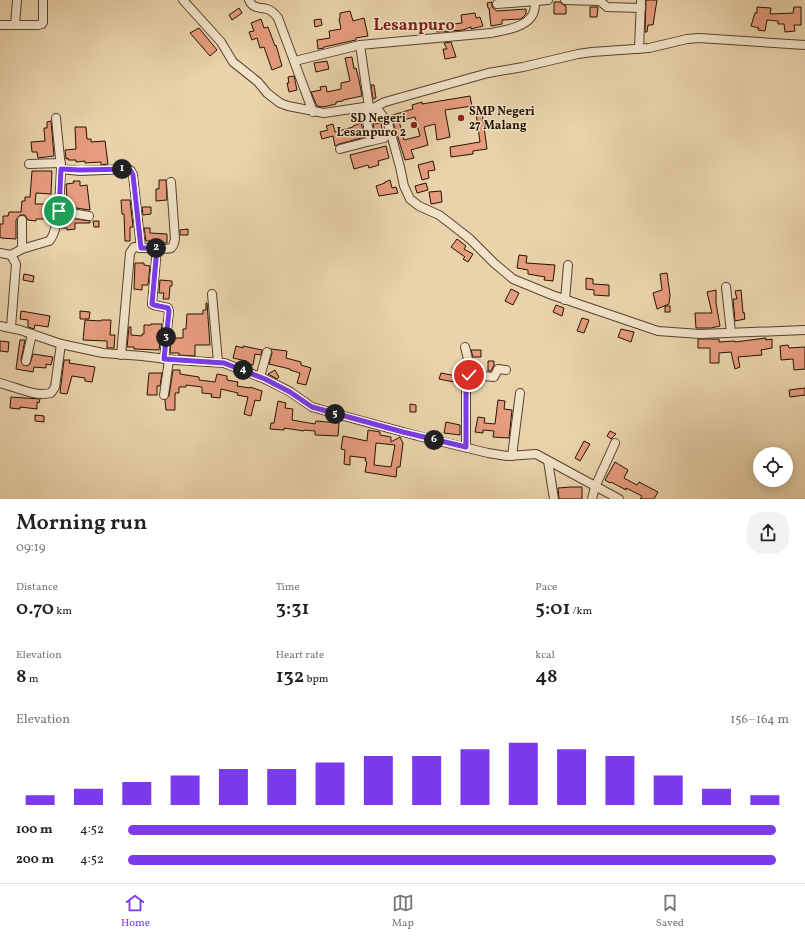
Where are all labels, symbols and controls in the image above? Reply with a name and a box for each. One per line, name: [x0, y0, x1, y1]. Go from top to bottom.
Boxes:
district label: Lesanpuro: [373, 15, 455, 37]
place label: SMP Negeri 27 Malang: [469, 104, 535, 134]
place label: SD Negeri Lesanpuro 2: [337, 111, 406, 141]
marker: SMP Negeri 27 Malang: [456, 113, 466, 123]
marker: SD Negeri Lesanpuro 2: [409, 120, 419, 130]
pin: 1: [112, 159, 132, 179]
text: 1: [120, 161, 124, 176]
pin: [42, 194, 76, 228]
icon: arrive: [48, 200, 70, 222]
pin: 2: [146, 238, 166, 258]
text: 2: [153, 240, 159, 255]
pin: 3: [156, 327, 176, 347]
text: 3: [163, 329, 169, 344]
pin: [452, 358, 486, 392]
pin: 4: [233, 360, 253, 380]
text: 4: [240, 362, 246, 377]
icon: check: [458, 364, 480, 386]
pin: 5: [325, 404, 345, 424]
text: 5: [332, 406, 338, 421]
pin: 6: [424, 430, 444, 450]
text: 6: [431, 432, 437, 447]
map controls: [753, 447, 793, 487]
button: locate: [753, 447, 793, 487]
text: Morning run: [16, 508, 147, 539]
button: share: [747, 512, 789, 554]
text: 09:19: [16, 539, 46, 557]
text: Distance: [16, 580, 58, 595]
text: Time: [276, 580, 300, 595]
text: Pace: [535, 580, 557, 595]
text: 0.70: [16, 595, 54, 623]
text: 3:31: [276, 595, 309, 623]
text: 5:01: [535, 595, 570, 623]
text: km: [54, 604, 72, 619]
text: /km: [570, 604, 592, 619]
text: Elevation: [16, 648, 62, 663]
text: Heart rate: [276, 648, 324, 663]
text: kcal: [535, 648, 555, 663]
text: 8: [16, 663, 27, 691]
text: 132: [276, 663, 304, 691]
text: 48: [535, 663, 558, 691]
text: m: [27, 672, 39, 687]
text: bpm: [304, 672, 329, 687]
text: Elevation: [16, 711, 70, 729]
text: 156–164 m: [730, 711, 789, 729]
text: 100 m: [16, 821, 53, 839]
text: 4:52: [80, 821, 104, 839]
text: 200 m: [16, 851, 54, 869]
text: 4:52: [80, 851, 104, 869]
tab: Home: [121, 892, 150, 931]
tab: Map: [392, 892, 414, 931]
tab: Saved: [656, 892, 684, 931]

